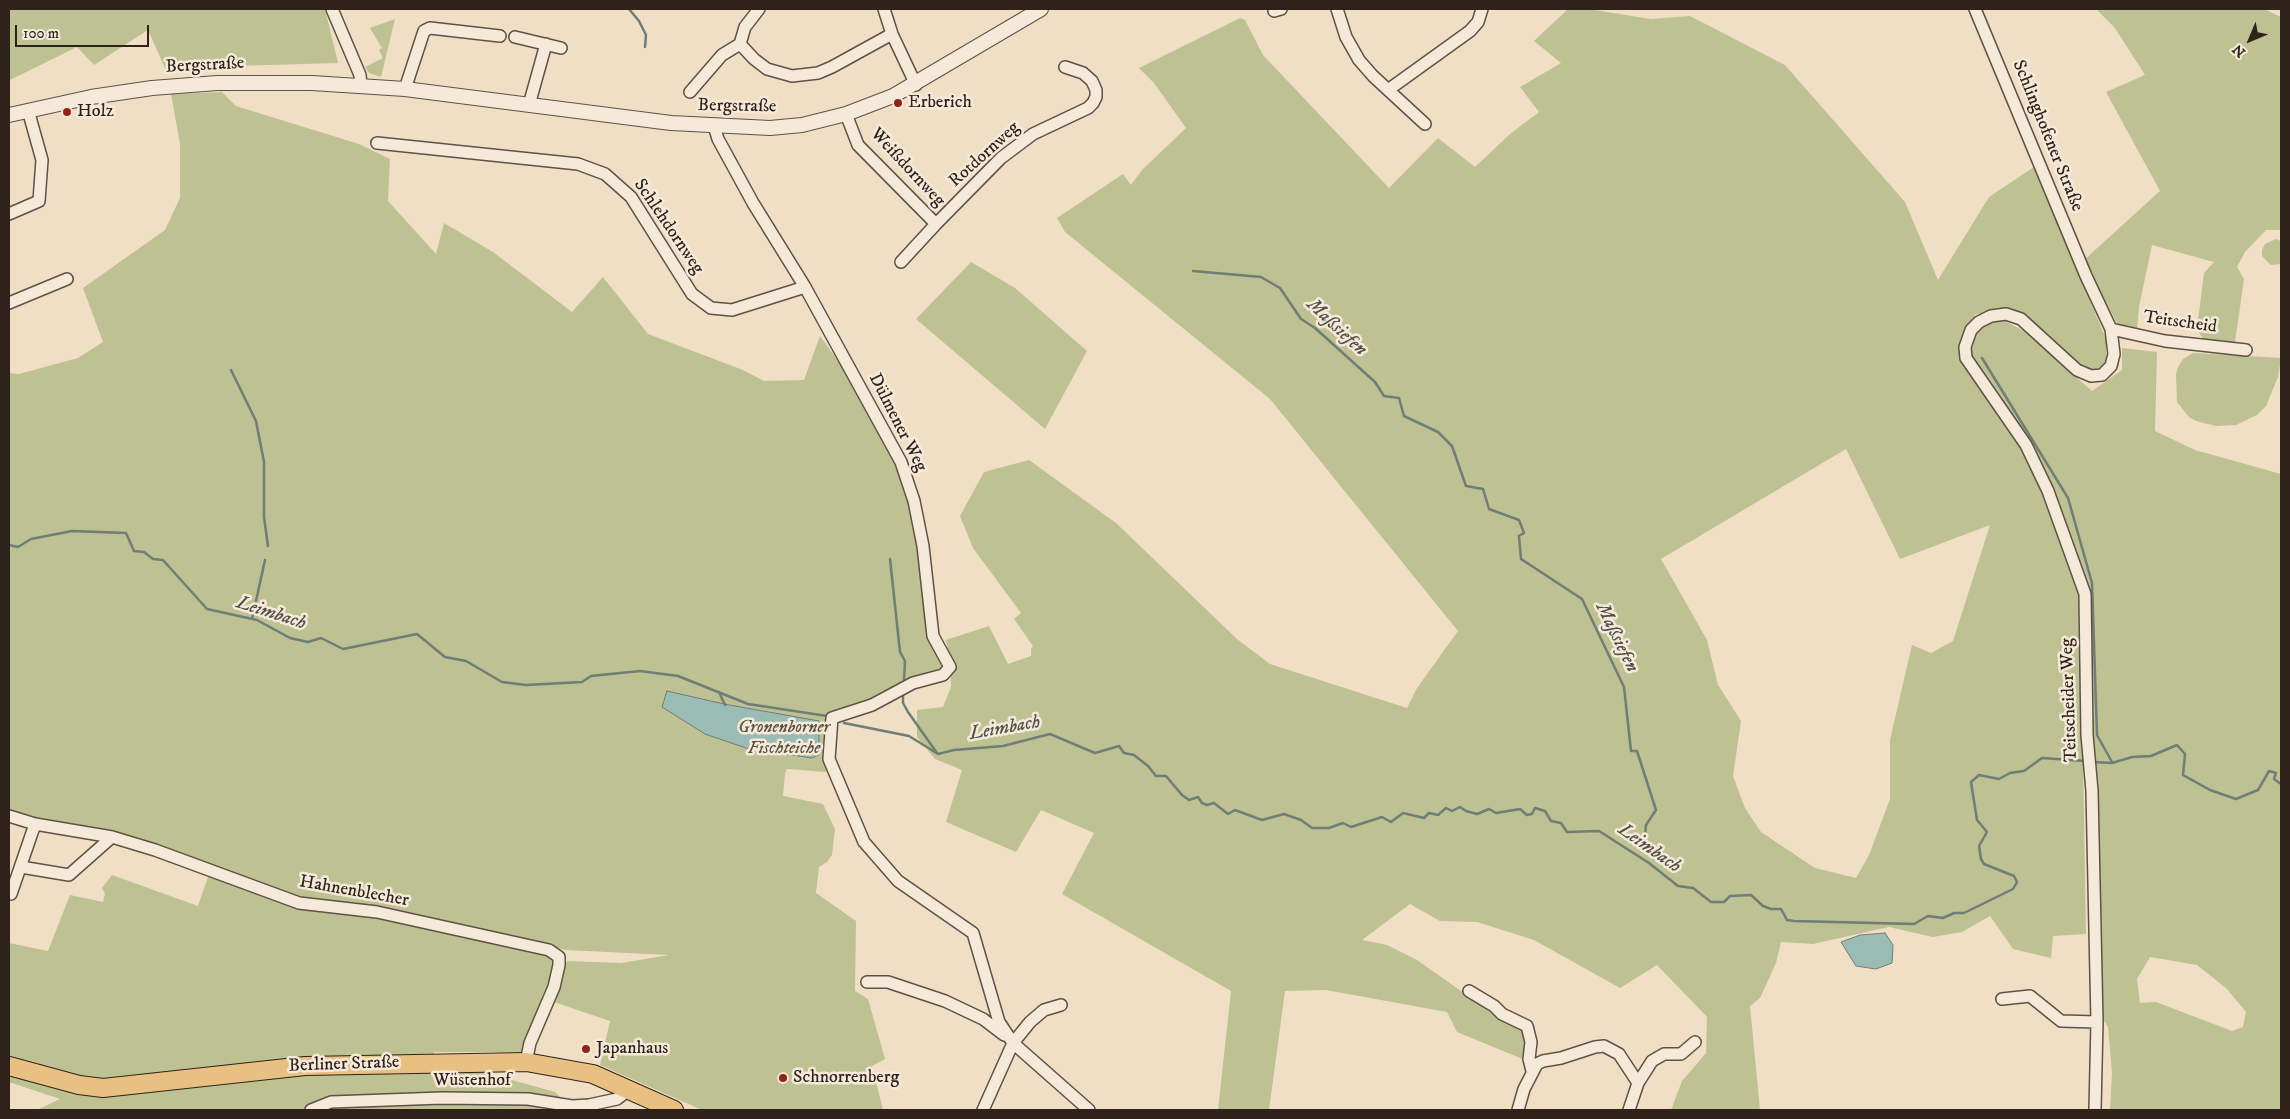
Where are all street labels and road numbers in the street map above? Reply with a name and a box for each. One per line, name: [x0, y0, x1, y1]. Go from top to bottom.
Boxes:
street label: Bergstraße: [165, 53, 245, 79]
street label: Schlinghofener Straße: [2007, 57, 2087, 215]
street label: Bergstraße: [697, 96, 777, 118]
street label: Rotdornweg: [945, 118, 1025, 192]
street label: Weißdornweg: [865, 124, 949, 212]
street label: Schlehdornweg: [628, 175, 708, 279]
street label: Teitscheid: [2142, 307, 2218, 339]
street label: Dülmener Weg: [863, 370, 931, 476]
street label: Teitscheider Weg: [2057, 638, 2083, 762]
street label: Hahnenblecher: [298, 872, 410, 912]
street label: Berliner Straße: [288, 1052, 400, 1078]
street label: Wüstenhof: [433, 1070, 511, 1092]

